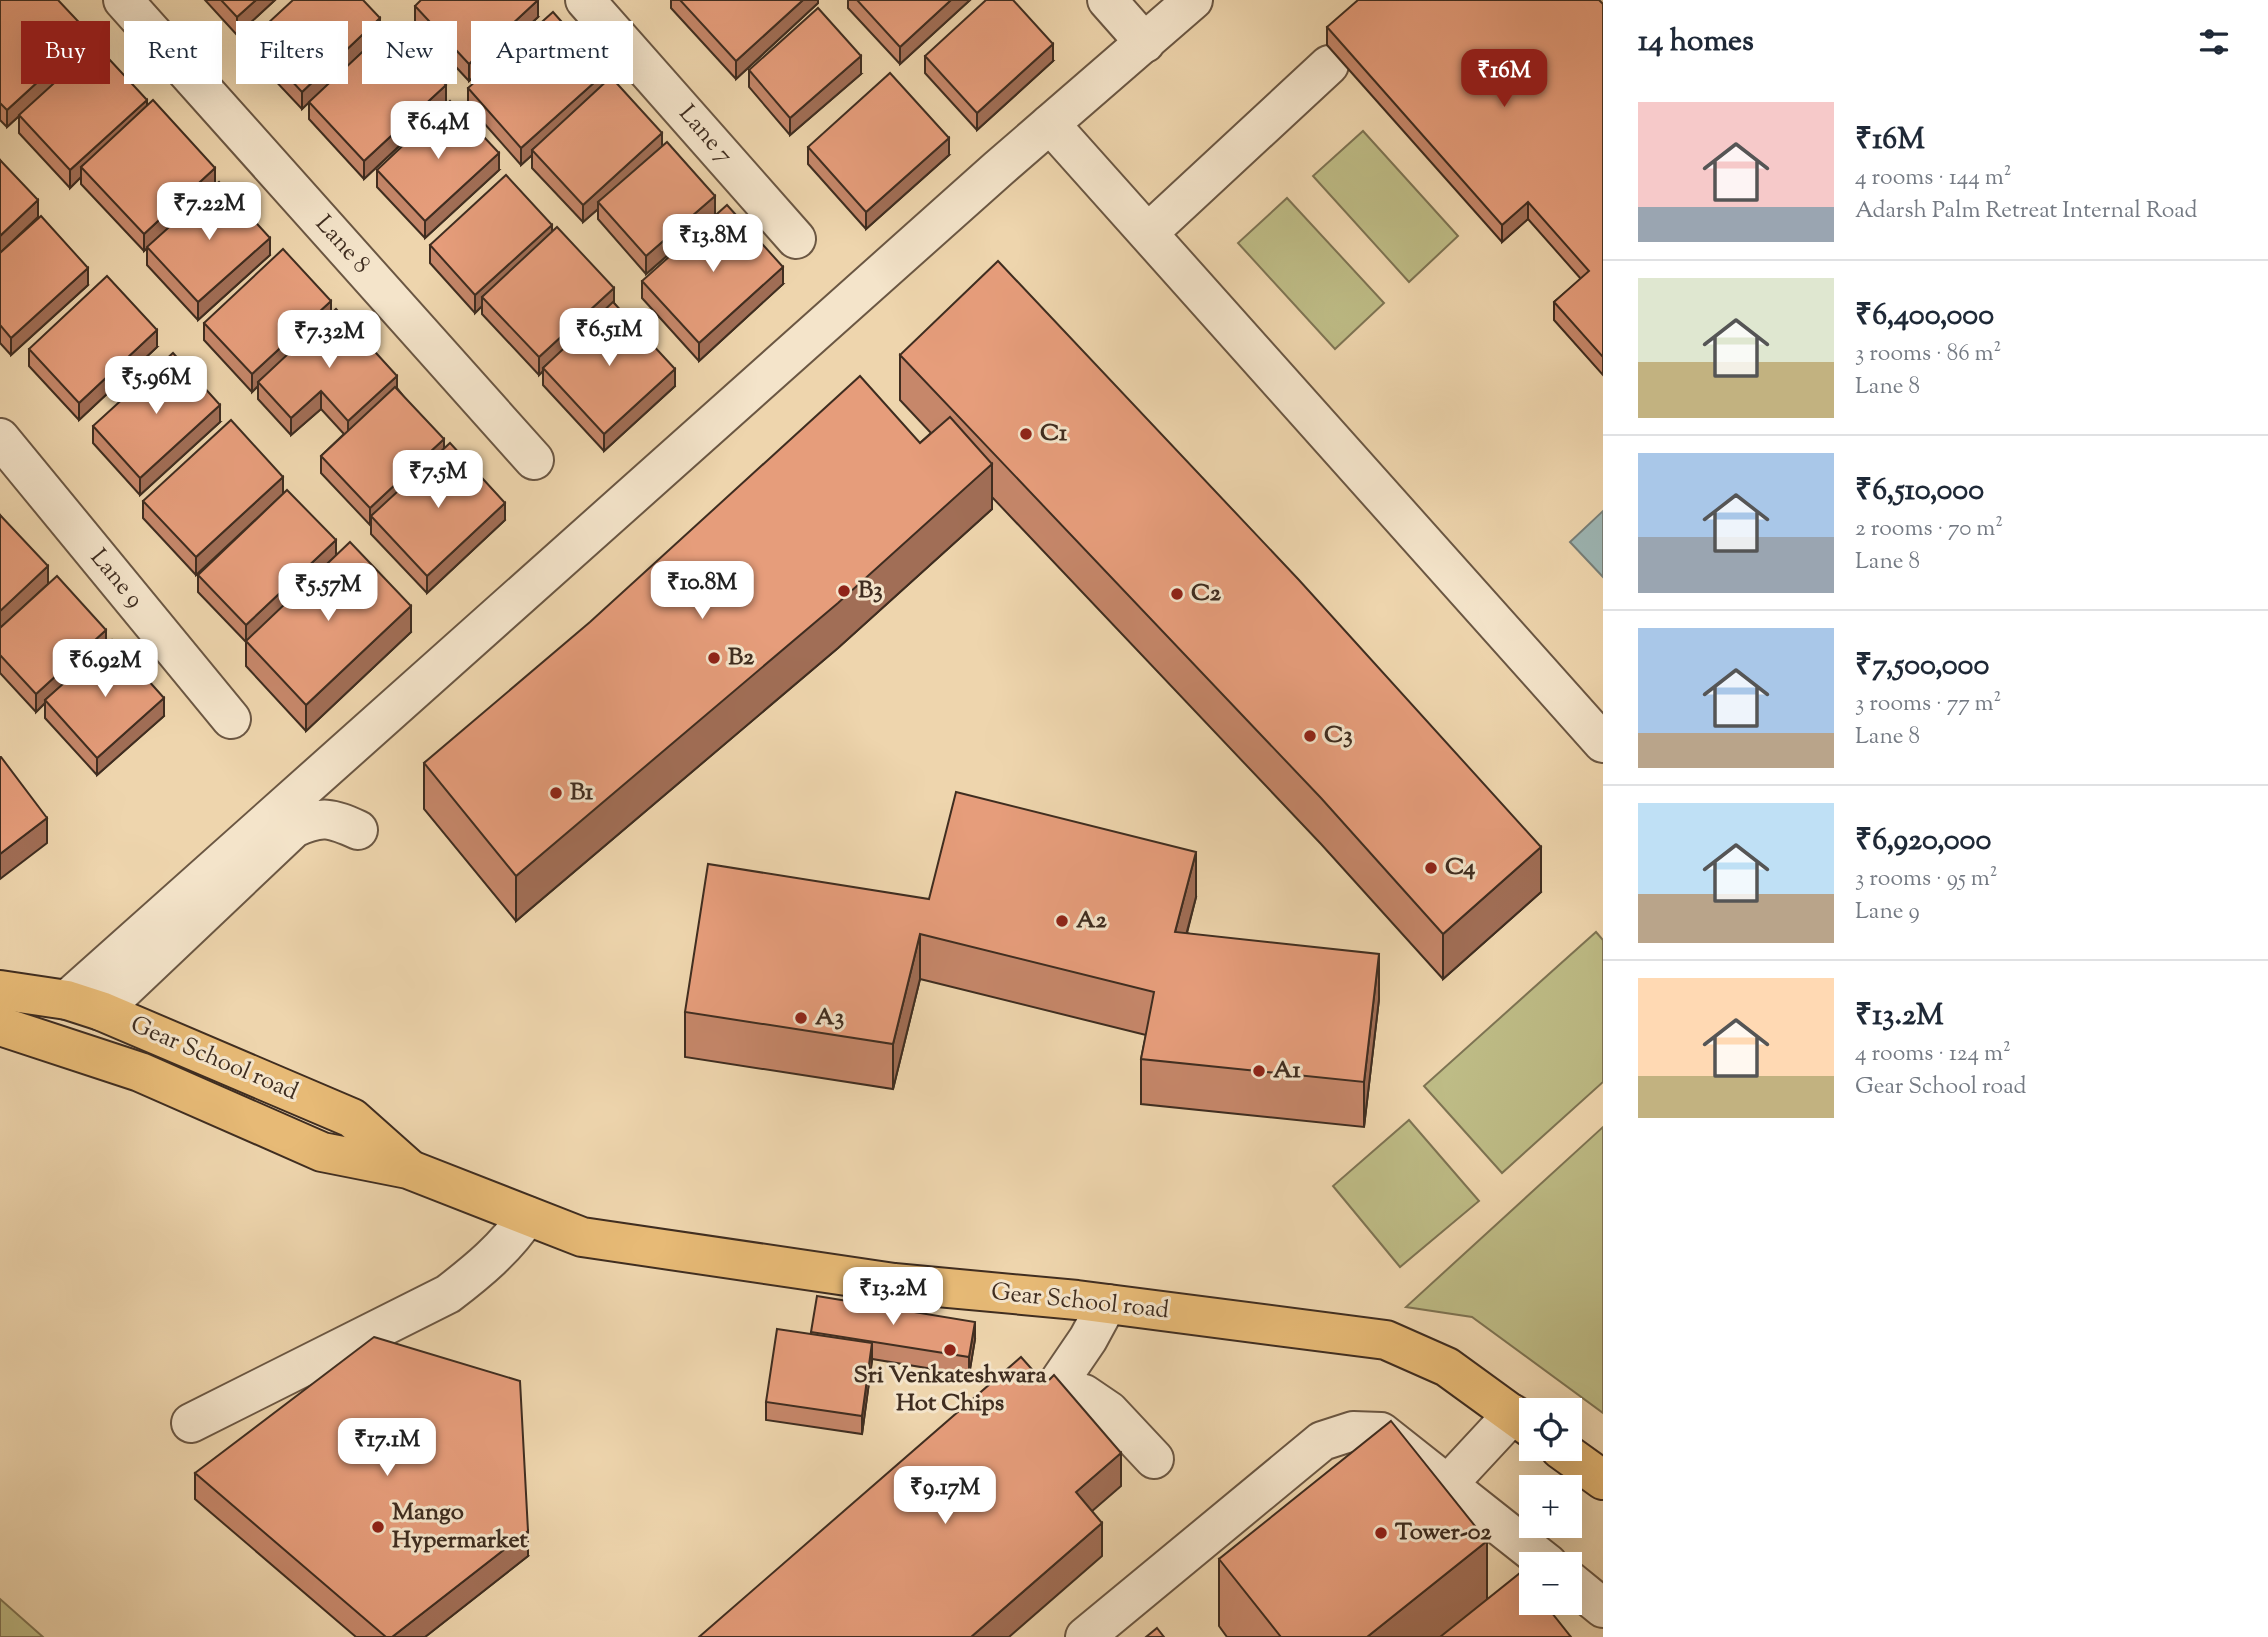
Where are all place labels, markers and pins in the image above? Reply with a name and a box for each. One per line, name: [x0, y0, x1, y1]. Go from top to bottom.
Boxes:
pin: ₹16M: [1463, 50, 1545, 109]
pin: ₹6.4M: [389, 102, 487, 161]
pin: ₹7.22M: [152, 182, 266, 242]
pin: ₹13.8M: [656, 215, 770, 274]
pin: ₹6.51M: [552, 308, 666, 368]
pin: ₹7.32M: [272, 310, 386, 370]
pin: ₹5.96M: [99, 356, 213, 416]
place label: C1: [1040, 417, 1068, 451]
marker: C1: [1018, 426, 1034, 442]
pin: ₹7.5M: [389, 450, 487, 510]
pin: ₹10.8M: [645, 562, 759, 621]
pin: ₹5.57M: [271, 564, 385, 623]
place label: B3: [858, 574, 883, 608]
place label: C2: [1191, 577, 1222, 611]
marker: B3: [836, 583, 852, 599]
marker: C2: [1169, 586, 1185, 602]
pin: ₹6.92M: [48, 640, 162, 699]
place label: B2: [728, 641, 755, 675]
marker: B2: [706, 650, 722, 666]
place label: C3: [1324, 719, 1353, 753]
marker: C3: [1302, 728, 1318, 744]
place label: B1: [570, 776, 594, 810]
marker: B1: [548, 785, 564, 801]
place label: C4: [1445, 851, 1475, 885]
marker: C4: [1423, 860, 1439, 876]
place label: A2: [1076, 904, 1107, 938]
marker: A2: [1054, 913, 1070, 929]
place label: A3: [815, 1001, 844, 1035]
marker: A3: [793, 1010, 809, 1026]
place label: A1: [1273, 1054, 1301, 1088]
marker: A1: [1251, 1063, 1267, 1079]
pin: ₹13.2M: [836, 1268, 950, 1327]
marker: Sri Venkateshwara Hot Chips: [942, 1342, 958, 1358]
place label: Sri Venkateshwara Hot Chips: [854, 1359, 1047, 1421]
pin: ₹17.1M: [330, 1418, 444, 1478]
pin: ₹9.17M: [888, 1466, 1002, 1526]
place label: Mango Hypermarket: [392, 1496, 529, 1558]
place label: Tower-02: [1395, 1516, 1492, 1550]
marker: Mango Hypermarket: [370, 1519, 386, 1535]
marker: Tower-02: [1373, 1525, 1389, 1541]

